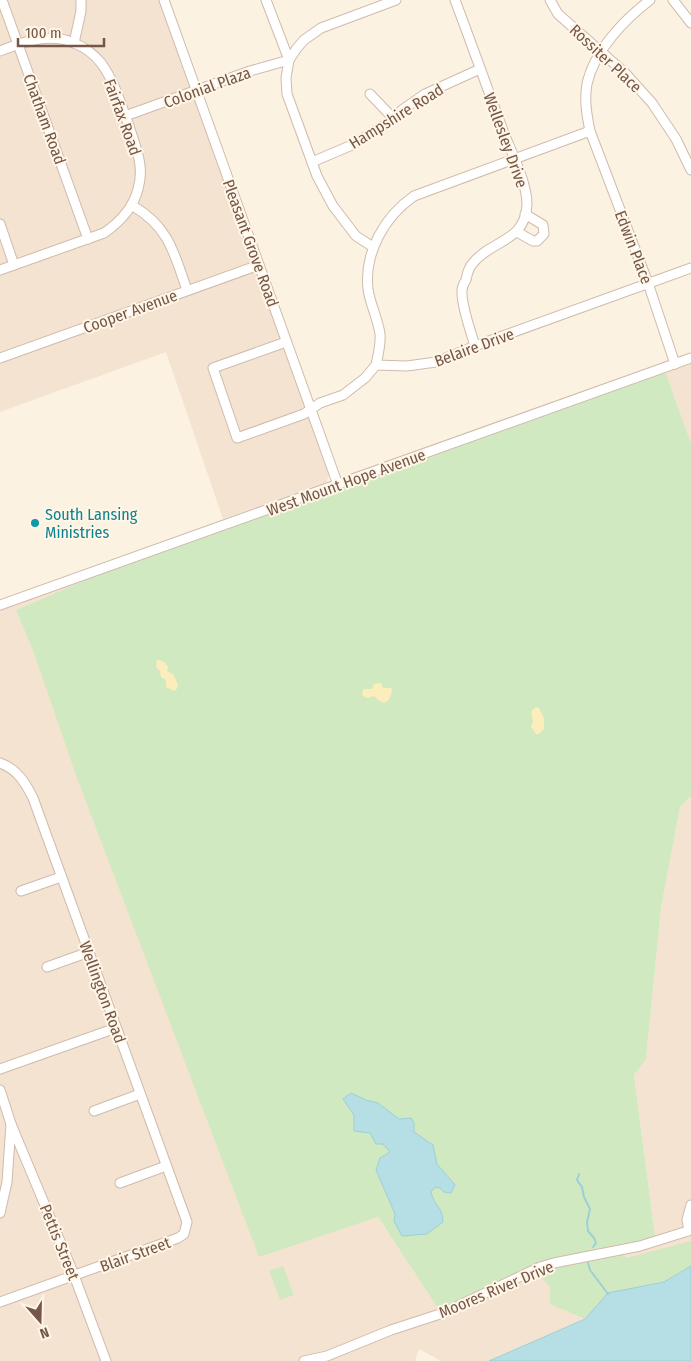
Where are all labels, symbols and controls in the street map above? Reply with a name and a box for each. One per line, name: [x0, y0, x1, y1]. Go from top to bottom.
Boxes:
scale bar: [18, 15, 104, 47]
street label: Rossiter Place: [566, 20, 646, 97]
text: 100 m: [25, 24, 62, 42]
street label: Colonial Plaza: [161, 63, 253, 112]
street label: Chatham Road: [19, 71, 70, 167]
street label: Fairfax Road: [100, 76, 145, 158]
street label: Hampshire Road: [346, 80, 447, 153]
street label: Wellesley Drive: [480, 90, 532, 190]
street label: Pleasant Grove Road: [219, 177, 282, 310]
street label: Edwin Place: [611, 208, 656, 287]
street label: Cooper Avenue: [81, 286, 180, 337]
street label: Belaire Drive: [432, 324, 517, 371]
street label: West Mount Hope Avenue: [264, 445, 428, 520]
place label: South Lansing Ministries: [45, 505, 138, 542]
marker: South Lansing Ministries: [29, 517, 41, 529]
street label: Wellington Road: [75, 939, 130, 1046]
street label: Pettis Street: [36, 1201, 84, 1284]
street label: Blair Street: [97, 1233, 174, 1276]
street label: Moores River Drive: [436, 1257, 556, 1322]
north arrow: [15, 1296, 65, 1346]
text: N: [37, 1323, 51, 1342]

